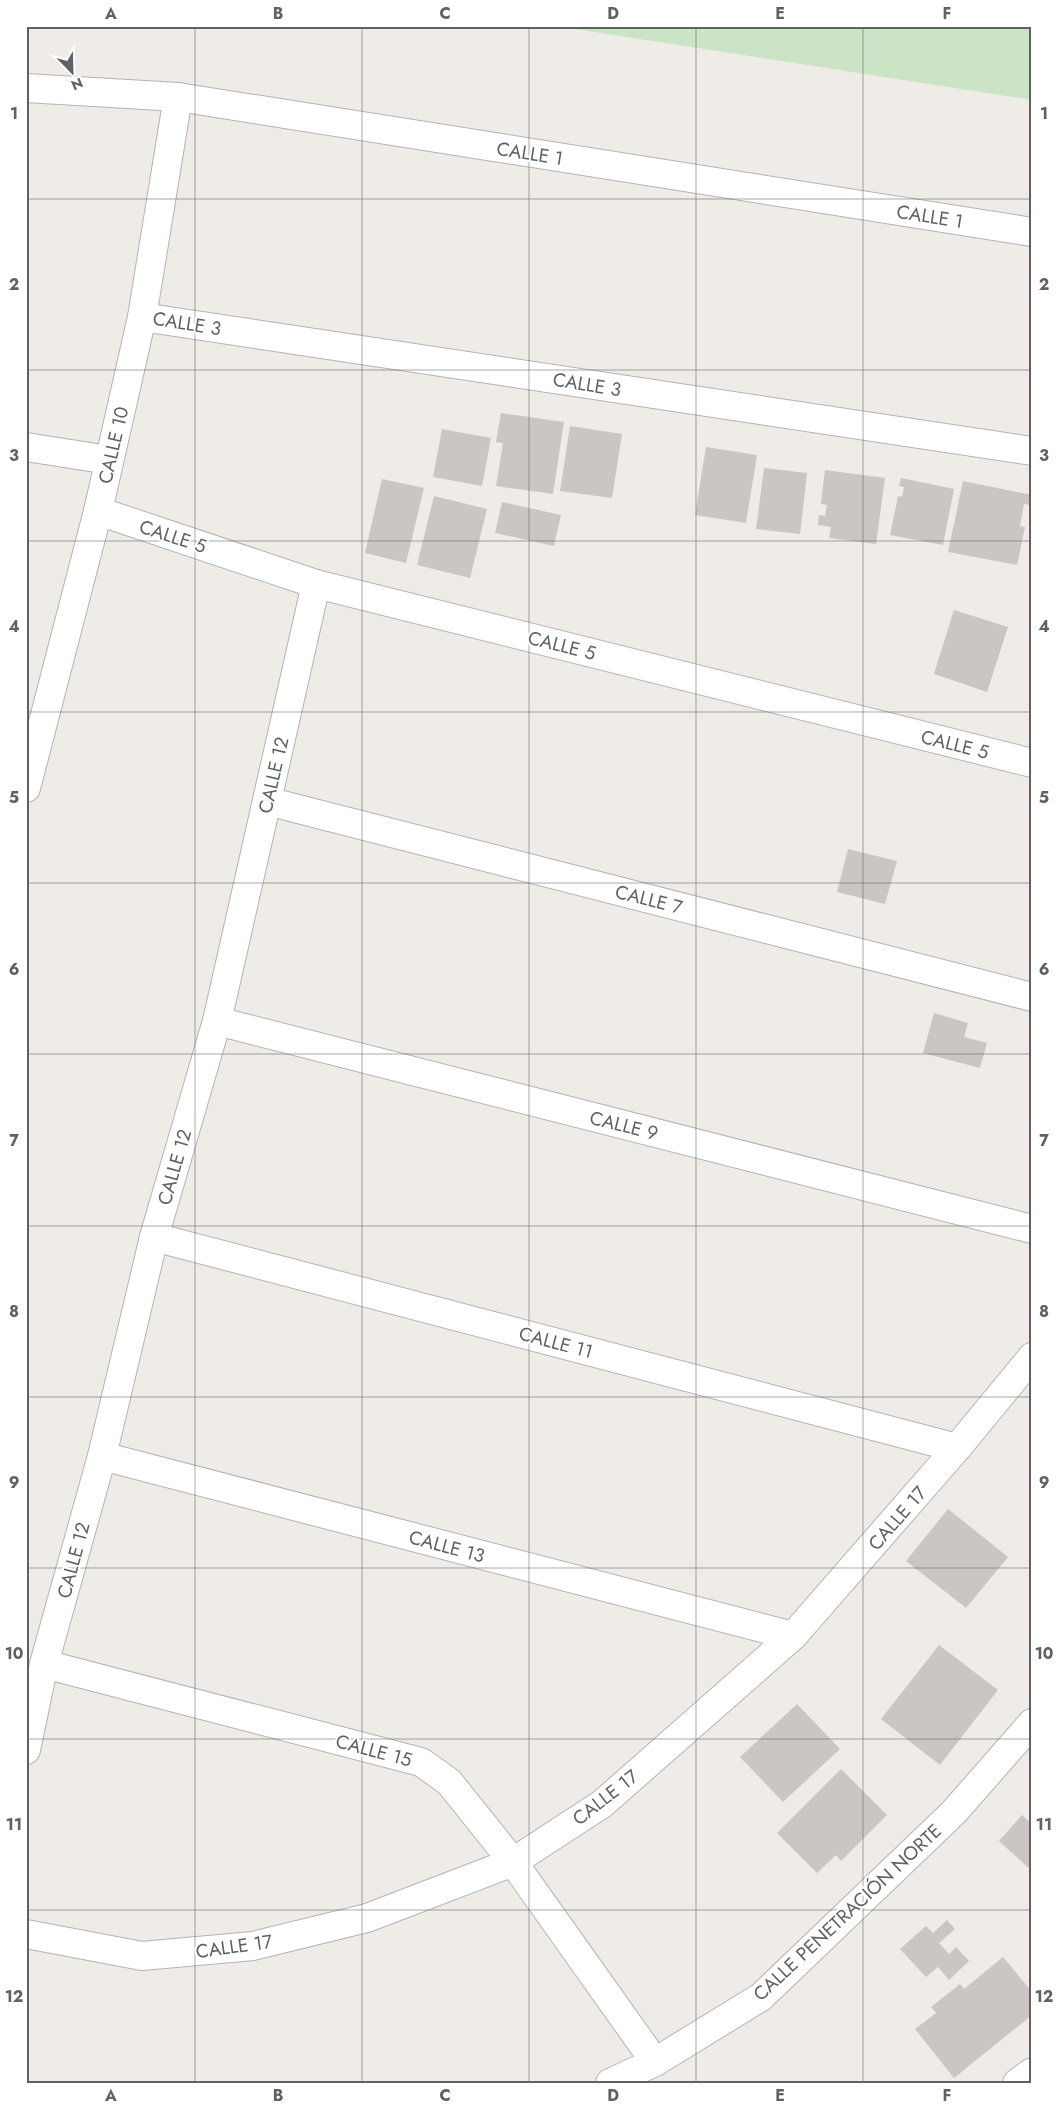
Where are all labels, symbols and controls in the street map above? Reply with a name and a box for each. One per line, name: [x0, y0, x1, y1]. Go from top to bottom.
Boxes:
text: A: [104, 2, 117, 25]
text: B: [273, 2, 283, 25]
text: C: [439, 2, 451, 25]
text: D: [607, 2, 619, 25]
text: E: [775, 2, 785, 25]
text: F: [943, 2, 951, 25]
north arrow: [48, 48, 98, 98]
text: N: [68, 73, 86, 95]
text: 1: [10, 102, 18, 125]
text: 1: [1040, 102, 1048, 125]
street label: CALLE 1: [495, 135, 565, 172]
street label: CALLE 1: [895, 198, 965, 235]
text: 2: [9, 273, 19, 296]
text: 2: [1039, 273, 1049, 296]
street label: CALLE 3: [151, 305, 223, 342]
street label: CALLE 3: [551, 366, 623, 403]
street label: CALLE 10: [92, 404, 135, 486]
text: 3: [9, 444, 19, 467]
text: 3: [1039, 444, 1049, 467]
street label: CALLE 5: [136, 513, 210, 560]
text: 4: [8, 615, 20, 638]
text: 4: [1038, 615, 1050, 638]
street label: CALLE 5: [525, 624, 599, 667]
street label: CALLE 5: [918, 723, 992, 766]
street label: CALLE 12: [252, 734, 295, 816]
text: 5: [9, 786, 19, 809]
text: 5: [1039, 786, 1049, 809]
street label: CALLE 7: [612, 878, 685, 921]
text: 6: [9, 958, 19, 981]
text: 6: [1039, 958, 1049, 981]
street label: CALLE 9: [587, 1104, 661, 1147]
street label: CALLE 12: [151, 1126, 198, 1208]
text: 7: [9, 1129, 19, 1152]
text: 7: [1039, 1129, 1049, 1152]
text: 8: [9, 1300, 19, 1323]
text: 8: [1039, 1300, 1049, 1323]
street label: CALLE 11: [516, 1320, 596, 1365]
text: 9: [9, 1471, 19, 1494]
text: 9: [1039, 1471, 1049, 1494]
street label: CALLE 17: [862, 1480, 933, 1556]
street label: CALLE 12: [50, 1519, 97, 1601]
street label: CALLE 13: [406, 1523, 488, 1570]
text: 10: [5, 1642, 23, 1665]
text: 10: [1035, 1642, 1053, 1665]
street label: CALLE 15: [333, 1727, 415, 1774]
street label: CALLE 17: [567, 1763, 644, 1832]
text: 11: [6, 1813, 22, 1836]
text: 11: [1036, 1813, 1052, 1836]
street label: CALLE PENETRACIÓN NORTE: [747, 1818, 948, 2007]
street label: CALLE 17: [194, 1928, 274, 1965]
text: 12: [5, 1985, 23, 2008]
text: 12: [1035, 1985, 1053, 2008]
text: A: [104, 2084, 117, 2107]
text: B: [273, 2084, 283, 2107]
text: C: [439, 2084, 451, 2107]
text: D: [607, 2084, 619, 2107]
text: E: [775, 2084, 785, 2107]
text: F: [943, 2084, 951, 2107]

